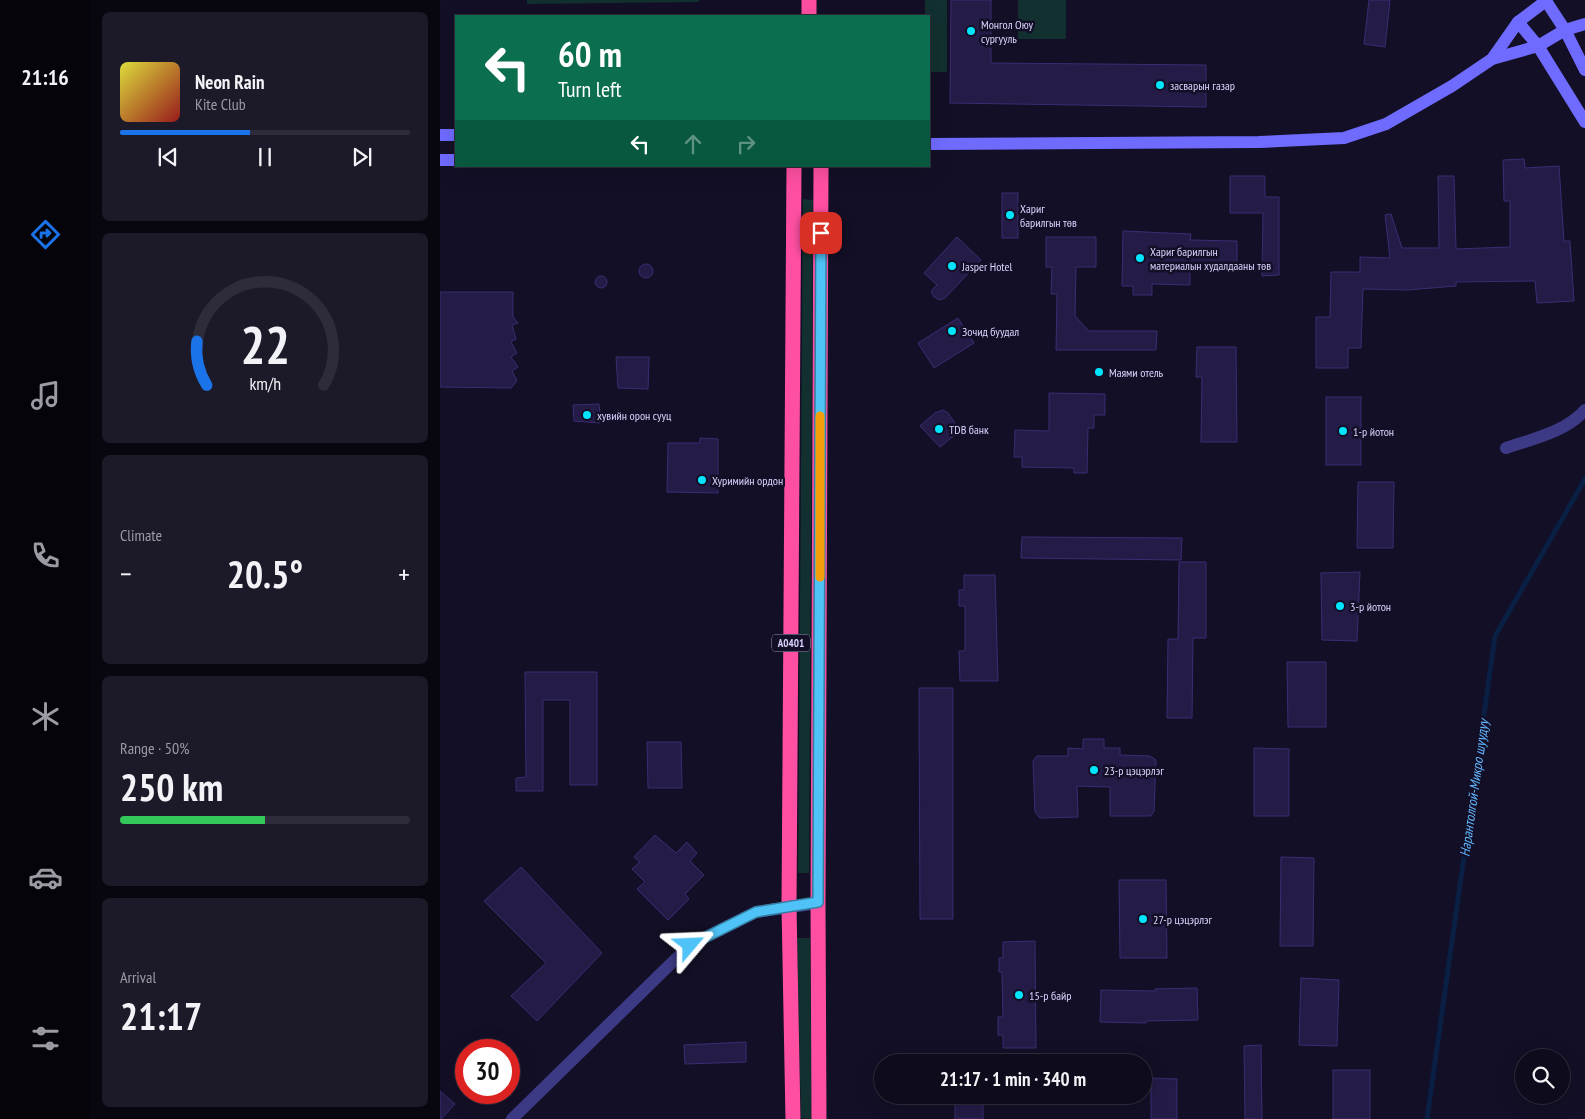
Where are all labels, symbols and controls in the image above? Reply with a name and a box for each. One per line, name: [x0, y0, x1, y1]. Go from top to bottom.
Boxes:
place label: Монгол Оюу сургууль: [981, 17, 1033, 46]
marker: Монгол Оюу сургууль: [965, 25, 977, 37]
text: 60 m: [558, 31, 622, 77]
icon: left: [475, 35, 540, 100]
text: 21:16: [21, 63, 69, 91]
text: Neon Rain: [195, 70, 264, 94]
text: Turn left: [558, 75, 622, 103]
place label: засварын газар: [1170, 78, 1235, 93]
marker: засварын газар: [1154, 79, 1166, 91]
text: Kite Club: [195, 94, 246, 114]
icon: left: [626, 130, 654, 158]
icon: ahead: [679, 130, 707, 158]
icon: right: [732, 130, 760, 158]
icon: previous: [154, 143, 182, 171]
icon: pause: [251, 143, 279, 171]
icon: next: [348, 143, 376, 171]
place label: Хариг барилгын төв: [1020, 201, 1077, 230]
marker: Хариг барилгын төв: [1004, 209, 1016, 221]
pin: [800, 212, 842, 254]
icon: directions: [28, 217, 63, 252]
icon: arrive: [807, 219, 835, 247]
place label: Хариг барилгын материалын худалдааны төв: [1150, 244, 1271, 273]
marker: Хариг барилгын материалын худалдааны төв: [1134, 252, 1146, 264]
place label: Jasper Hotel: [961, 259, 1013, 274]
marker: Jasper Hotel: [946, 260, 958, 272]
text: 22: [240, 311, 290, 378]
place label: Зочид буудал: [962, 324, 1019, 339]
marker: Зочид буудал: [946, 325, 958, 337]
place label: Маями отель: [1109, 365, 1164, 380]
marker: Маями отель: [1093, 366, 1105, 378]
text: km/h: [249, 372, 281, 395]
icon: music: [28, 378, 63, 413]
place label: хувийн орон сууц: [597, 408, 672, 423]
marker: хувийн орон сууц: [581, 409, 593, 421]
place label: TDB банк: [949, 422, 989, 437]
marker: TDB банк: [933, 423, 945, 435]
place label: 1-р йотон: [1353, 424, 1394, 439]
marker: 1-р йотон: [1337, 425, 1349, 437]
place label: Хуримийн ордон: [712, 473, 783, 488]
marker: Хуримийн ордон: [696, 474, 708, 486]
text: Climate: [120, 525, 162, 545]
icon: phone: [28, 538, 63, 573]
text: 20.5°: [227, 549, 303, 598]
text: −: [120, 555, 132, 592]
text: +: [398, 555, 410, 592]
place label: 3-р йотон: [1350, 599, 1391, 614]
marker: 3-р йотон: [1334, 600, 1346, 612]
road number: A0401: [772, 634, 810, 651]
icon: climate: [28, 699, 63, 734]
water label: Нарантолгой-Микро шуудуу: [1455, 717, 1493, 858]
text: Range · 50%: [120, 738, 189, 758]
text: 250 km: [120, 762, 223, 811]
place label: 23-р цэцэрлэг: [1104, 763, 1164, 778]
marker: 23-р цэцэрлэг: [1088, 764, 1100, 776]
icon: car: [28, 860, 63, 895]
place label: 27-р цэцэрлэг: [1153, 912, 1213, 927]
marker: 27-р цэцэрлэг: [1137, 913, 1149, 925]
position arrow: [663, 918, 715, 970]
text: Arrival: [120, 967, 156, 987]
place label: 15-р байр: [1029, 988, 1072, 1003]
marker: 15-р байр: [1013, 989, 1025, 1001]
text: 21:17: [120, 991, 202, 1040]
icon: filters: [28, 1021, 63, 1056]
speed limit sign: 30: [455, 1039, 520, 1104]
map controls: [1515, 1049, 1570, 1104]
button: search: [1515, 1049, 1570, 1104]
text: 21:17 · 1 min · 340 m: [940, 1067, 1086, 1091]

